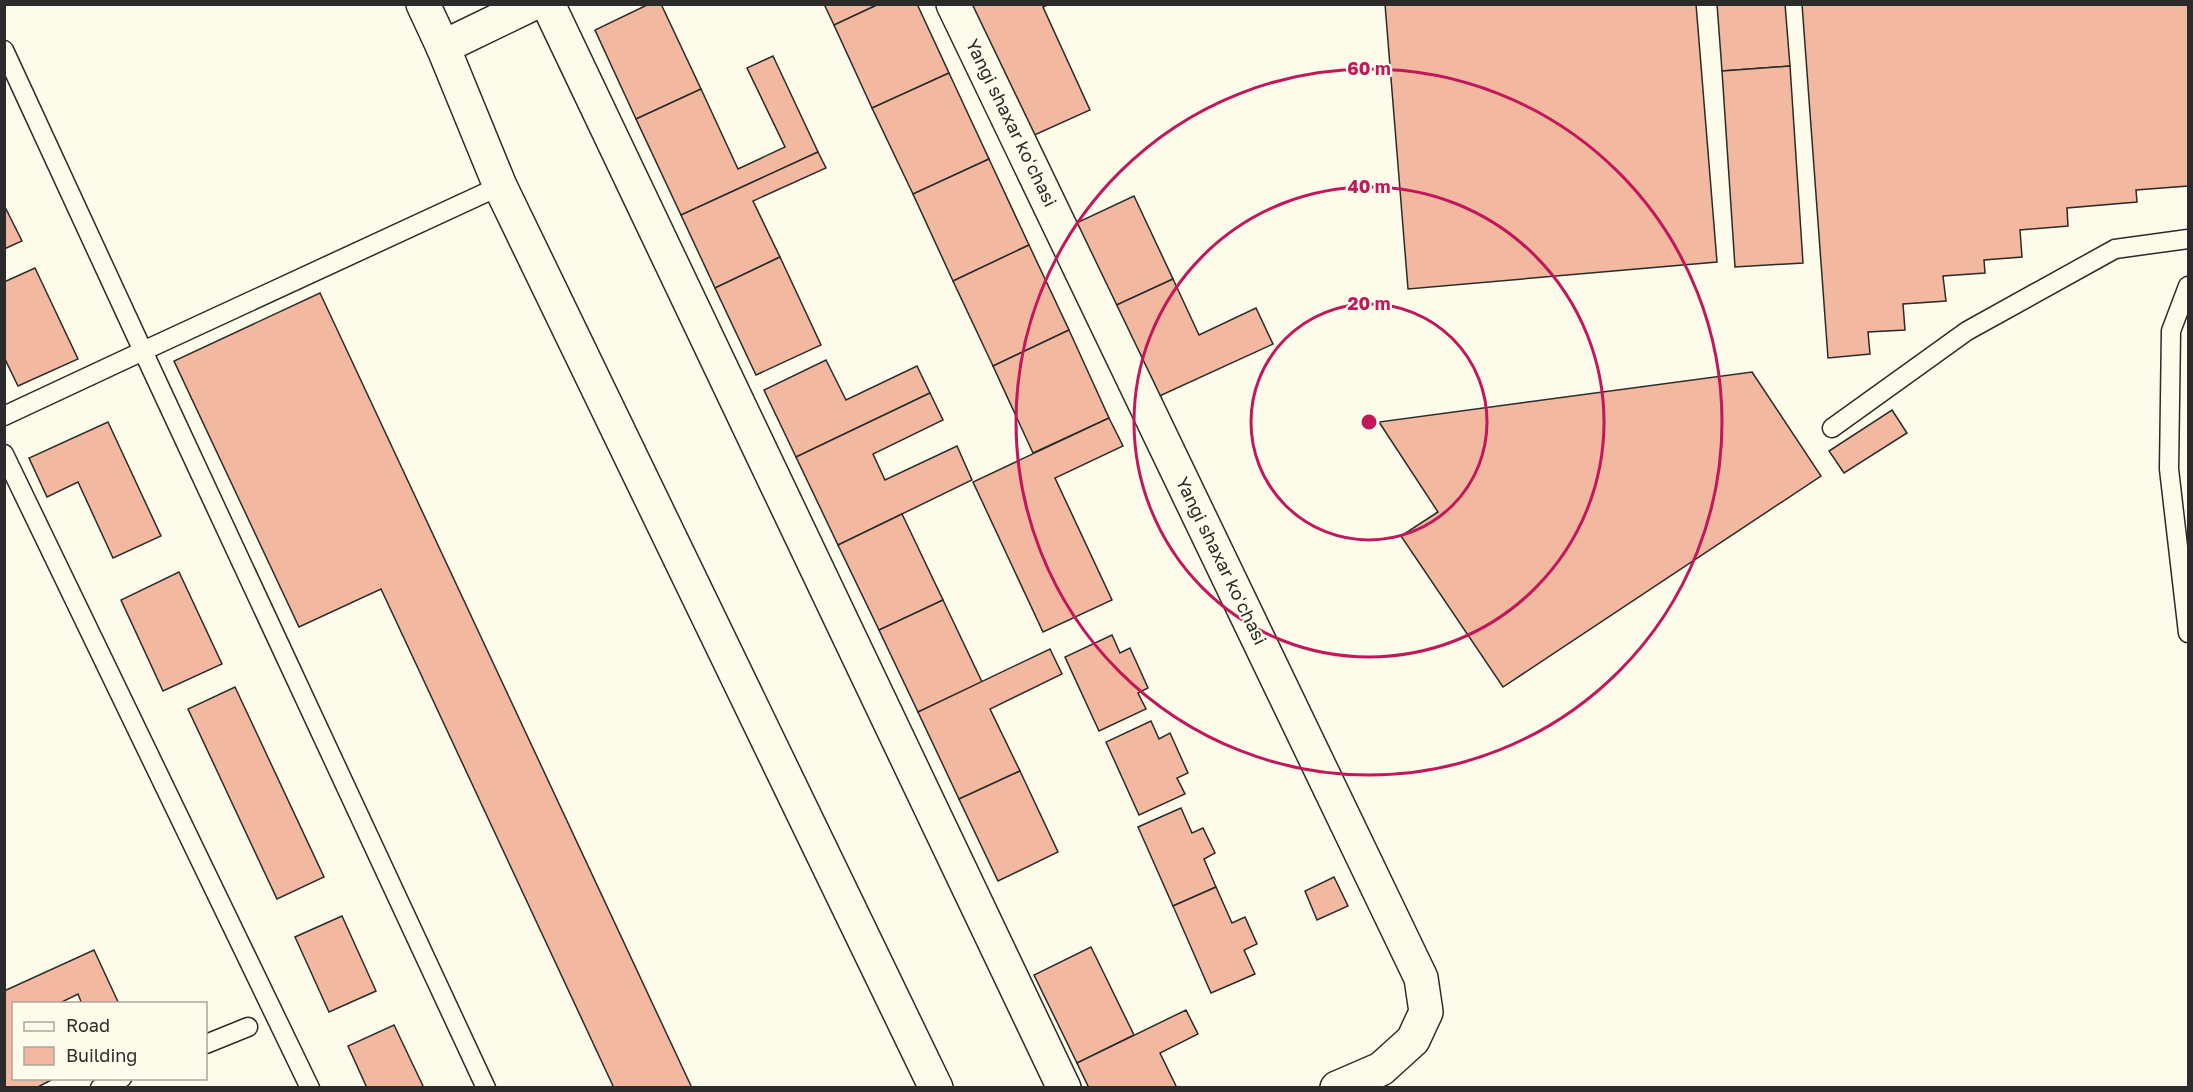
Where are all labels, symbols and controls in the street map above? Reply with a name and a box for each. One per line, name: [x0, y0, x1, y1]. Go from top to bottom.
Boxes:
street label: Yangi shaxar koʻchasi: [962, 35, 1062, 210]
text: 60 m: [1347, 57, 1391, 79]
text: 40 m: [1347, 175, 1391, 197]
text: 20 m: [1348, 292, 1390, 314]
centre of rings: [1359, 412, 1379, 432]
street label: Yangi shaxar koʻchasi: [1172, 473, 1272, 648]
legend: [12, 1002, 207, 1080]
text: Road: [66, 1014, 110, 1036]
text: Building: [66, 1044, 137, 1066]

